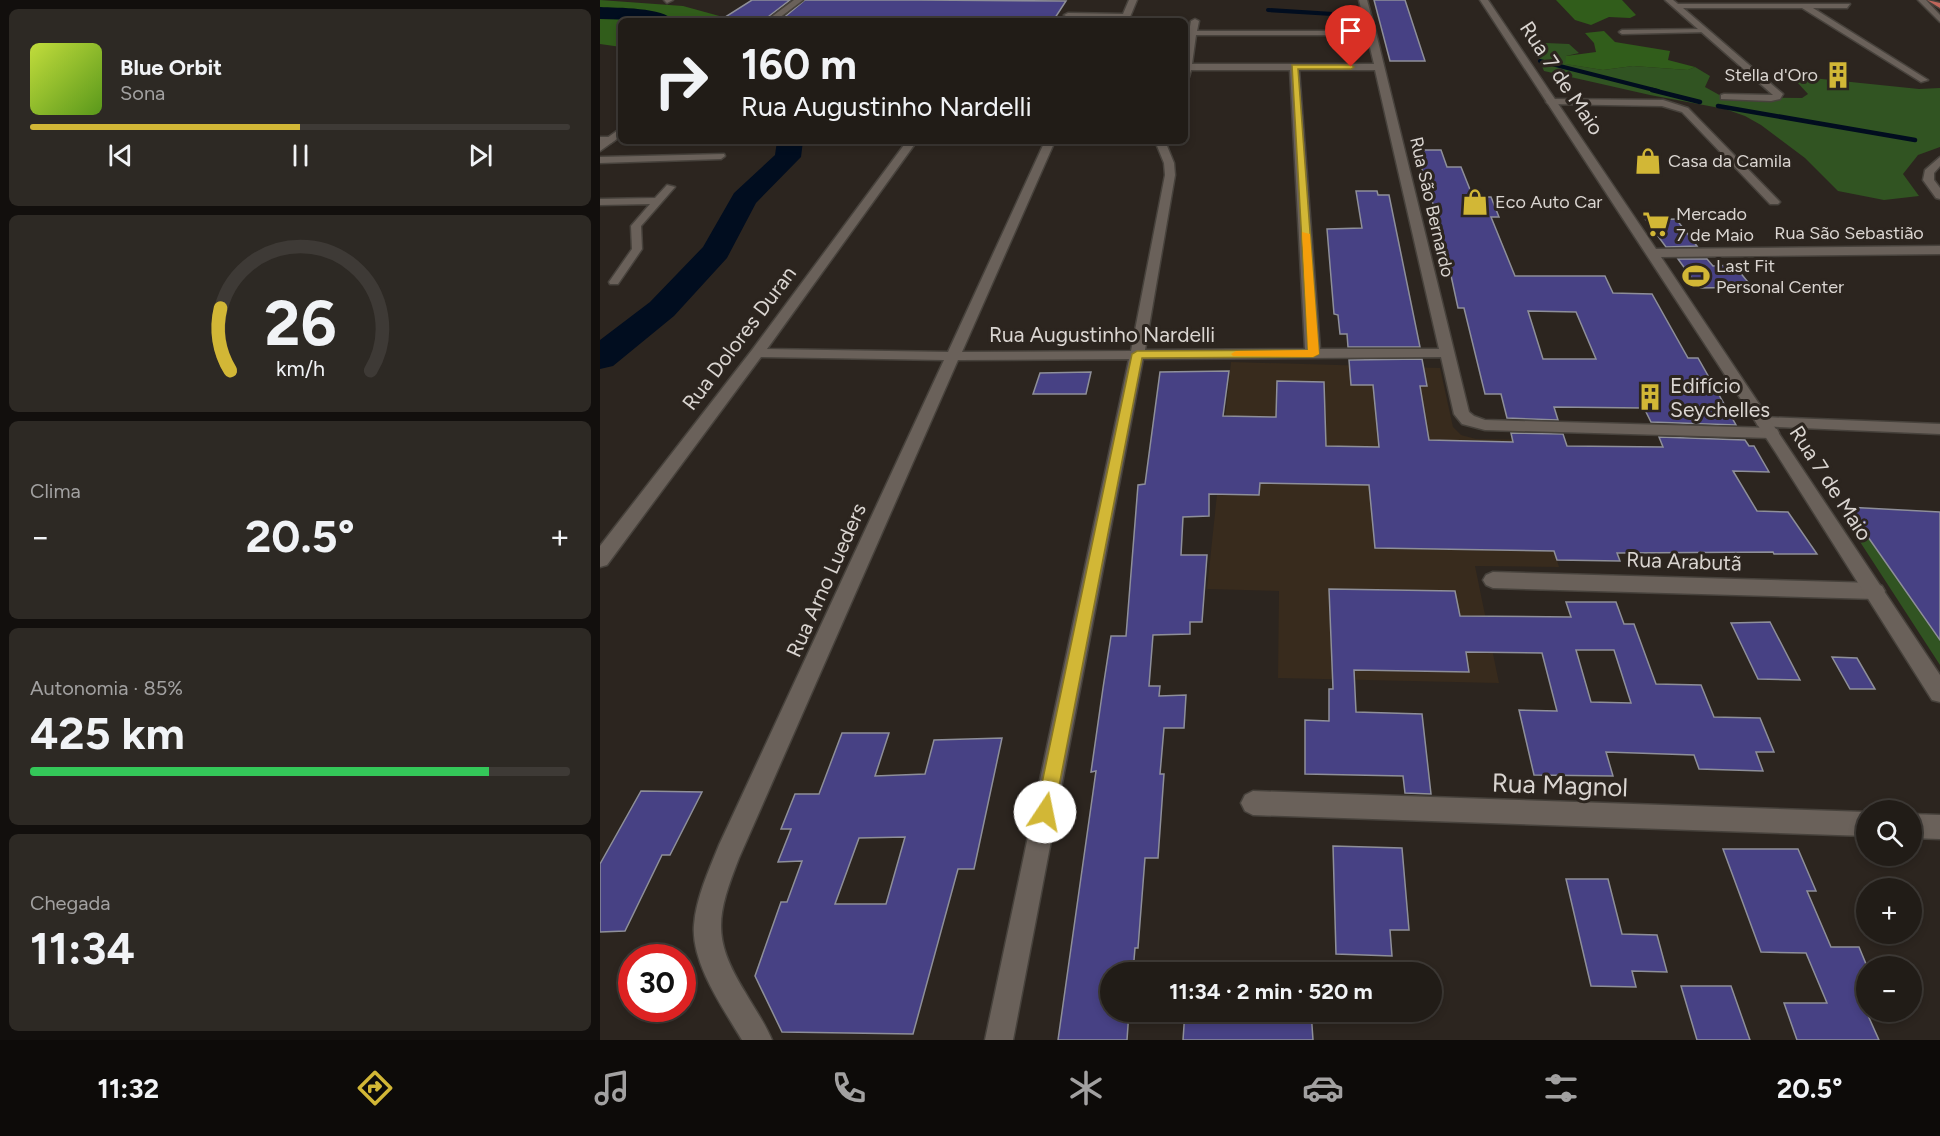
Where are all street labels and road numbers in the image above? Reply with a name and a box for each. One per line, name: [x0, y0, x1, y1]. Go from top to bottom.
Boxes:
street label: Rua 7 de Maio: [1515, 16, 1609, 140]
street label: Rua São Bernardo: [1405, 135, 1459, 279]
street label: Rua São Sebastião: [1774, 222, 1924, 244]
street label: Rua Dolores Duran: [677, 261, 801, 415]
street label: Rua Augustinho Nardelli: [989, 322, 1215, 347]
street label: Rua 7 de Maio: [1785, 421, 1877, 545]
street label: Rua Arno Lueders: [781, 499, 871, 661]
street label: Rua Arabutã: [1626, 546, 1742, 576]
street label: Rua Magnol: [1491, 767, 1629, 803]

